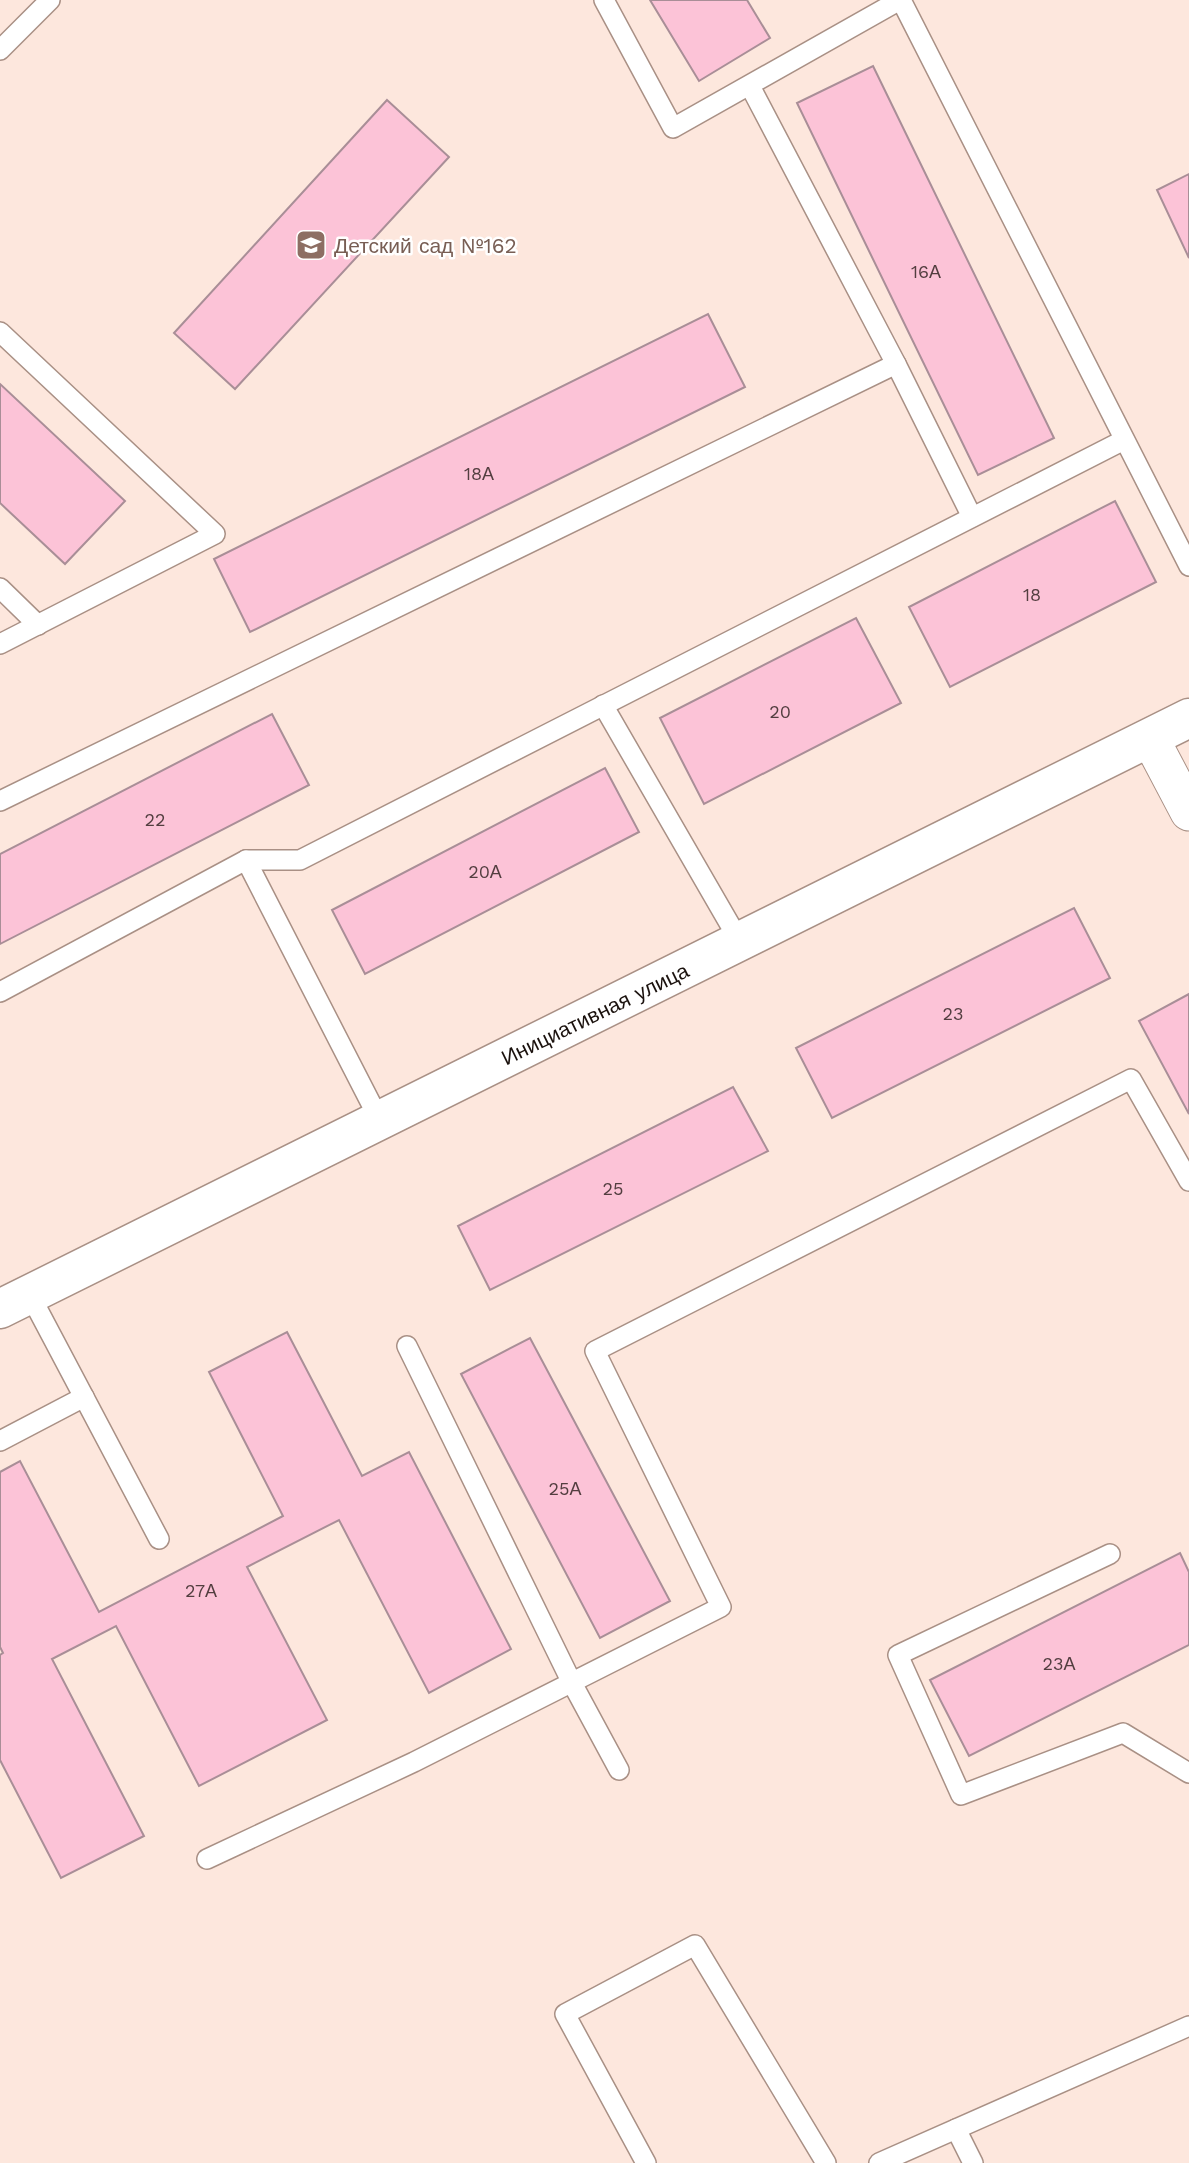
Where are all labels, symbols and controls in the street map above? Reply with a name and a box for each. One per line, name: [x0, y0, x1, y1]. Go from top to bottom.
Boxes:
school or university icon: Детский сад №162: [294, 228, 328, 262]
place label: Детский сад №162: [334, 233, 517, 258]
house number: 16А: [911, 261, 941, 282]
house number: 18А: [464, 463, 494, 484]
house number: 18: [1023, 584, 1041, 605]
house number: 20: [769, 701, 791, 722]
house number: 22: [145, 809, 166, 830]
house number: 20А: [468, 861, 502, 882]
street label: Инициативная улица: [497, 958, 693, 1070]
house number: 23: [943, 1003, 964, 1024]
house number: 25: [603, 1178, 623, 1199]
house number: 25А: [549, 1478, 581, 1499]
house number: 27А: [185, 1580, 217, 1601]
house number: 23А: [1043, 1653, 1076, 1674]

